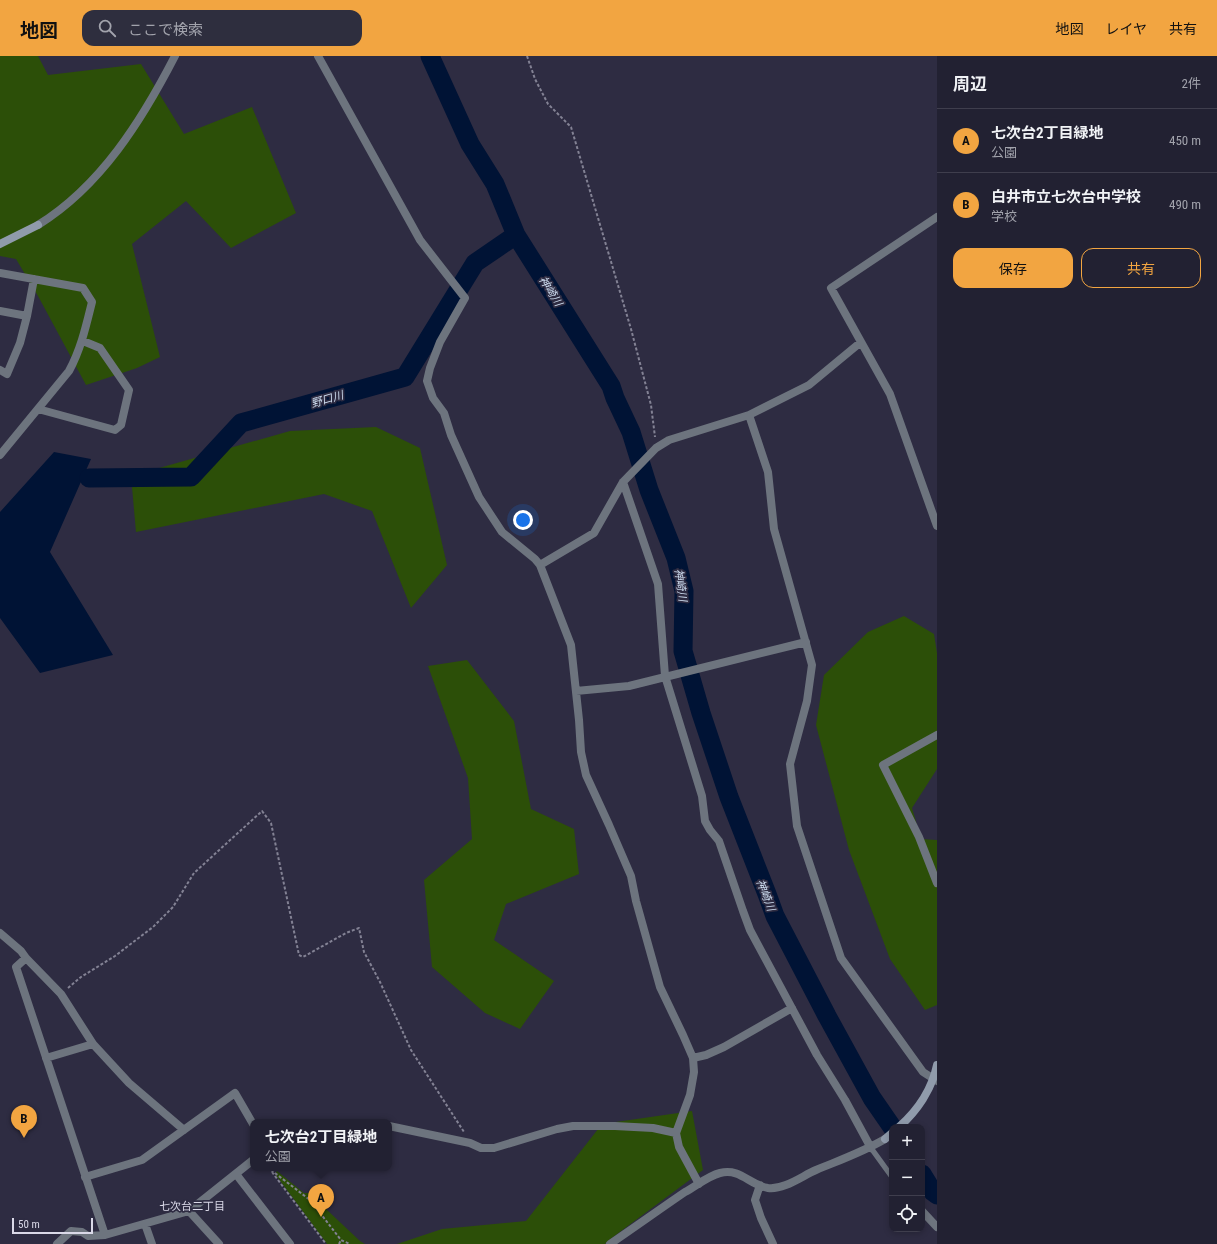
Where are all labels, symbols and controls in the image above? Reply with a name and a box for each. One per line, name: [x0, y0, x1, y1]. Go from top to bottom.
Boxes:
search box: [82, 10, 362, 46]
icon: search: [96, 17, 118, 39]
text: 地図: [20, 19, 58, 42]
text: ここで検索: [128, 21, 203, 39]
text: 地図: [1055, 21, 1083, 37]
text: レイヤ: [1105, 21, 1147, 37]
text: 共有: [1169, 21, 1197, 37]
text: 周辺: [953, 74, 987, 94]
text: 2件: [1182, 76, 1201, 91]
text: 七次台2丁目緑地: [991, 124, 1104, 142]
text: A: [962, 133, 970, 148]
text: 450 m: [1169, 133, 1201, 148]
text: 公園: [991, 145, 1017, 160]
text: 白井市立七次台中学校: [991, 188, 1141, 206]
text: B: [962, 197, 970, 212]
text: 490 m: [1169, 197, 1201, 212]
text: 学校: [991, 209, 1017, 224]
button: 保存: [953, 248, 1073, 288]
button: 共有: [1081, 248, 1201, 288]
water label: 神崎川: [536, 274, 565, 310]
water label: 野口川: [309, 388, 346, 410]
your location: [513, 510, 533, 530]
water label: 神崎川: [672, 568, 689, 603]
water label: 神崎川: [754, 877, 778, 914]
pin: B: [11, 1105, 37, 1138]
popup: [250, 1119, 392, 1171]
map controls: [889, 1124, 925, 1232]
button: +: [889, 1124, 925, 1160]
text: 七次台2丁目緑地: [265, 1128, 377, 1146]
text: 公園: [265, 1149, 291, 1164]
button: −: [889, 1160, 925, 1196]
pin: A: [308, 1184, 334, 1217]
button: locate: [889, 1196, 925, 1232]
district label: 七次台二丁目: [159, 1200, 225, 1213]
scale bar: [12, 1216, 93, 1235]
text: 50 m: [18, 1218, 40, 1231]

